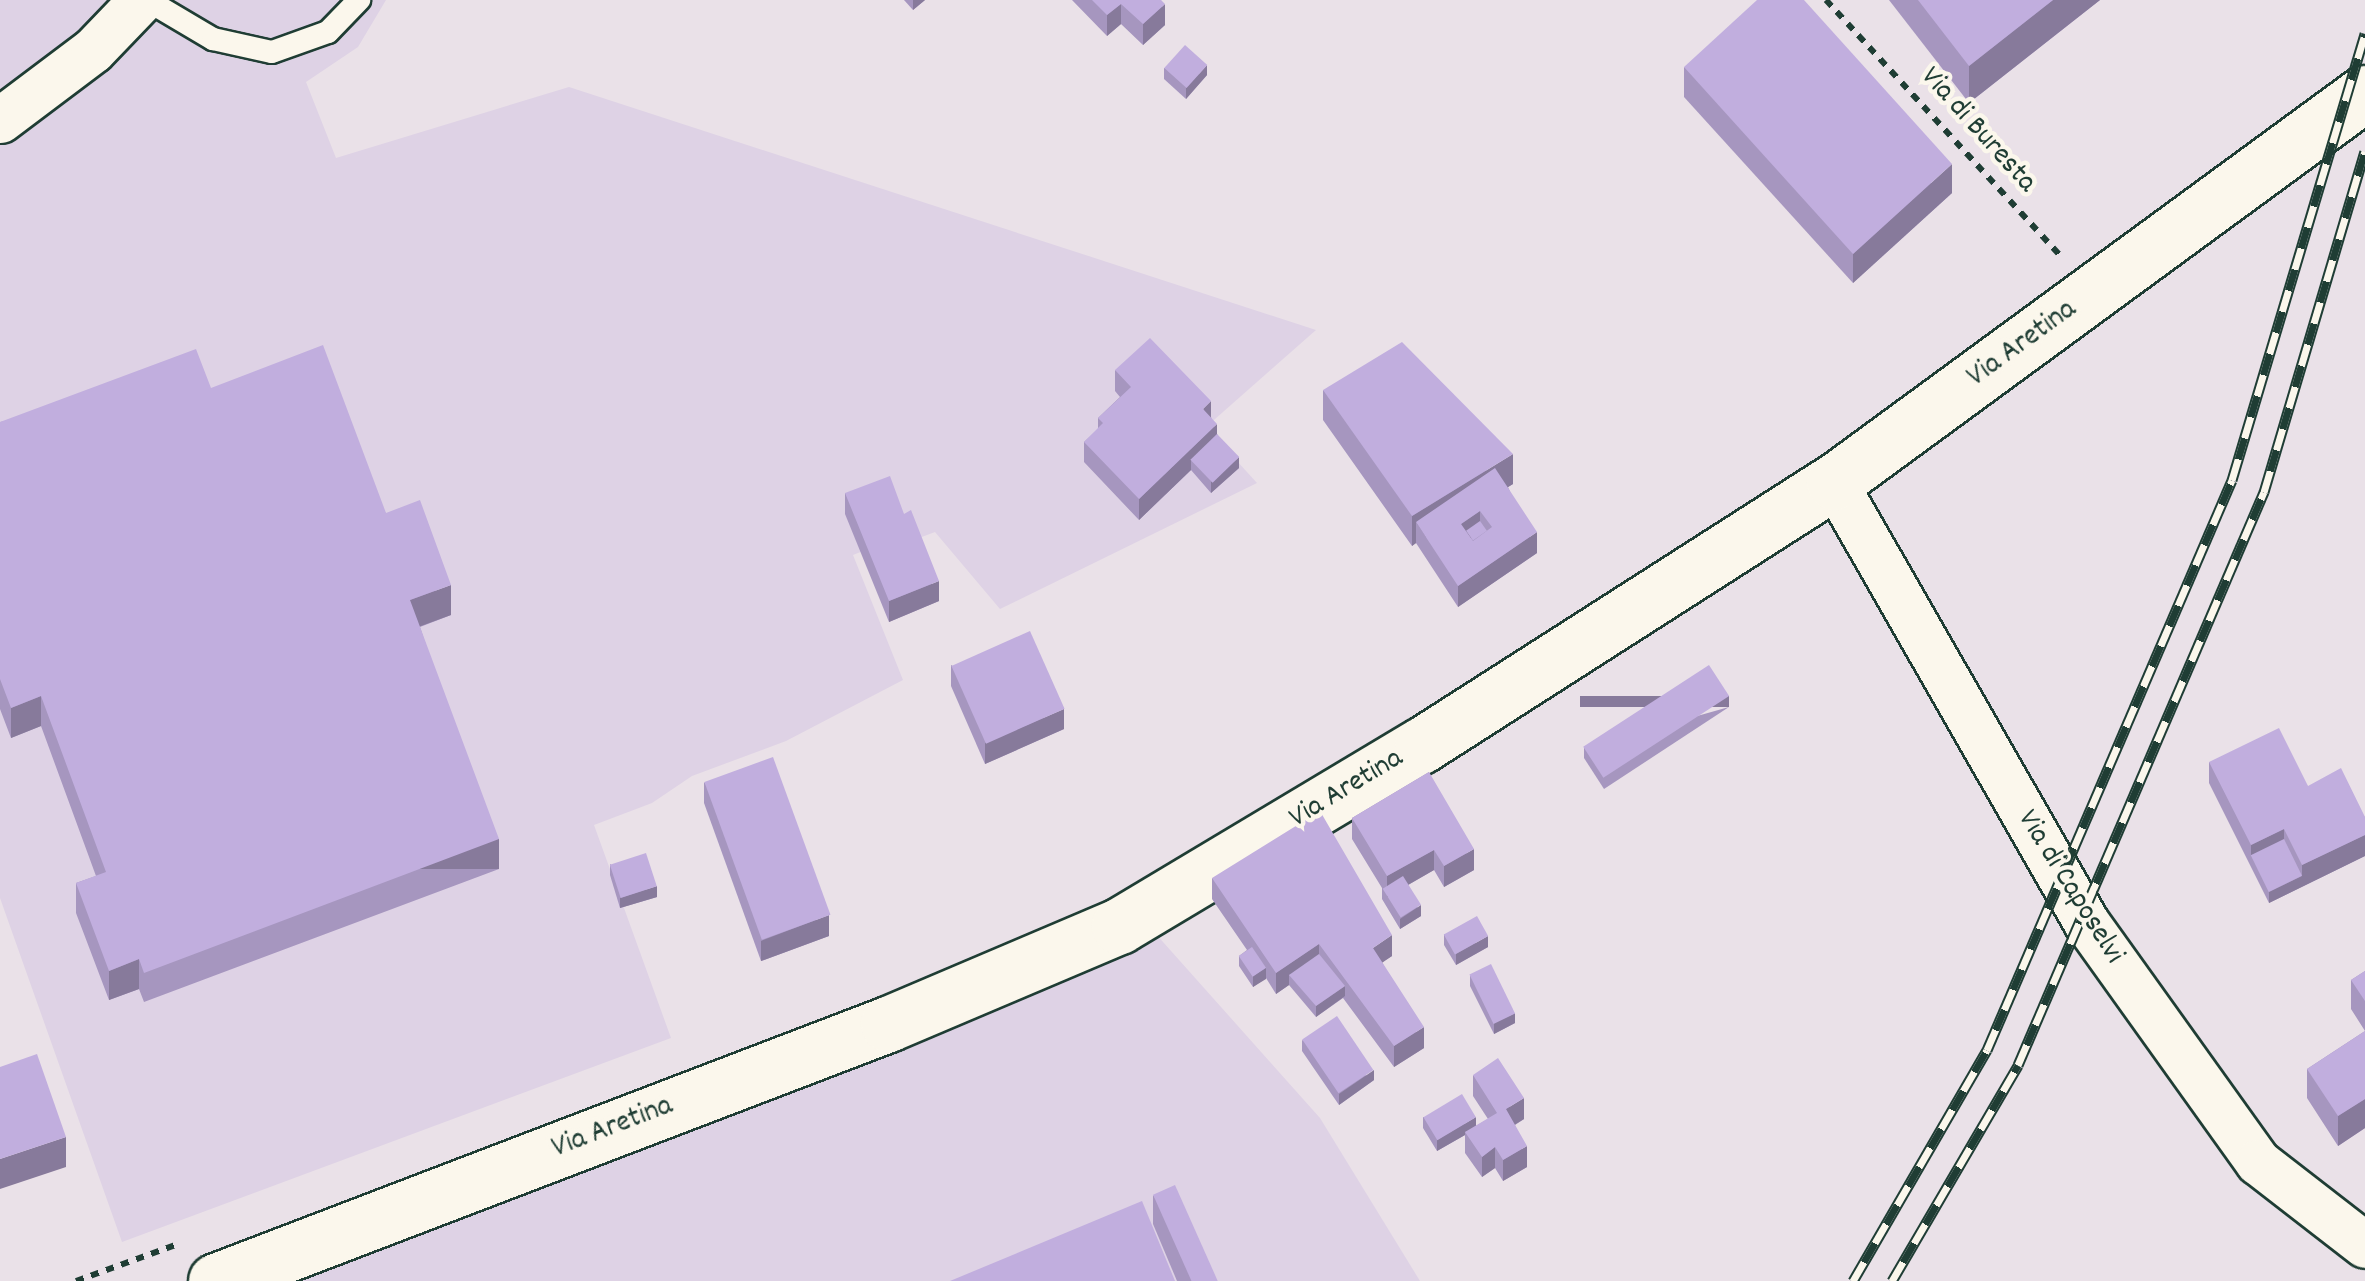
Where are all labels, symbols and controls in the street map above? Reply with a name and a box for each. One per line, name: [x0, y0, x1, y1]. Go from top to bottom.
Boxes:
street label: Via di Buresta: [1911, 61, 2043, 201]
street label: Via Aretina: [1961, 293, 2085, 397]
street label: Via Aretina: [1284, 742, 1410, 838]
street label: Via di Caposelvi: [2008, 805, 2130, 971]
street label: Via Aretina: [548, 1090, 678, 1168]

